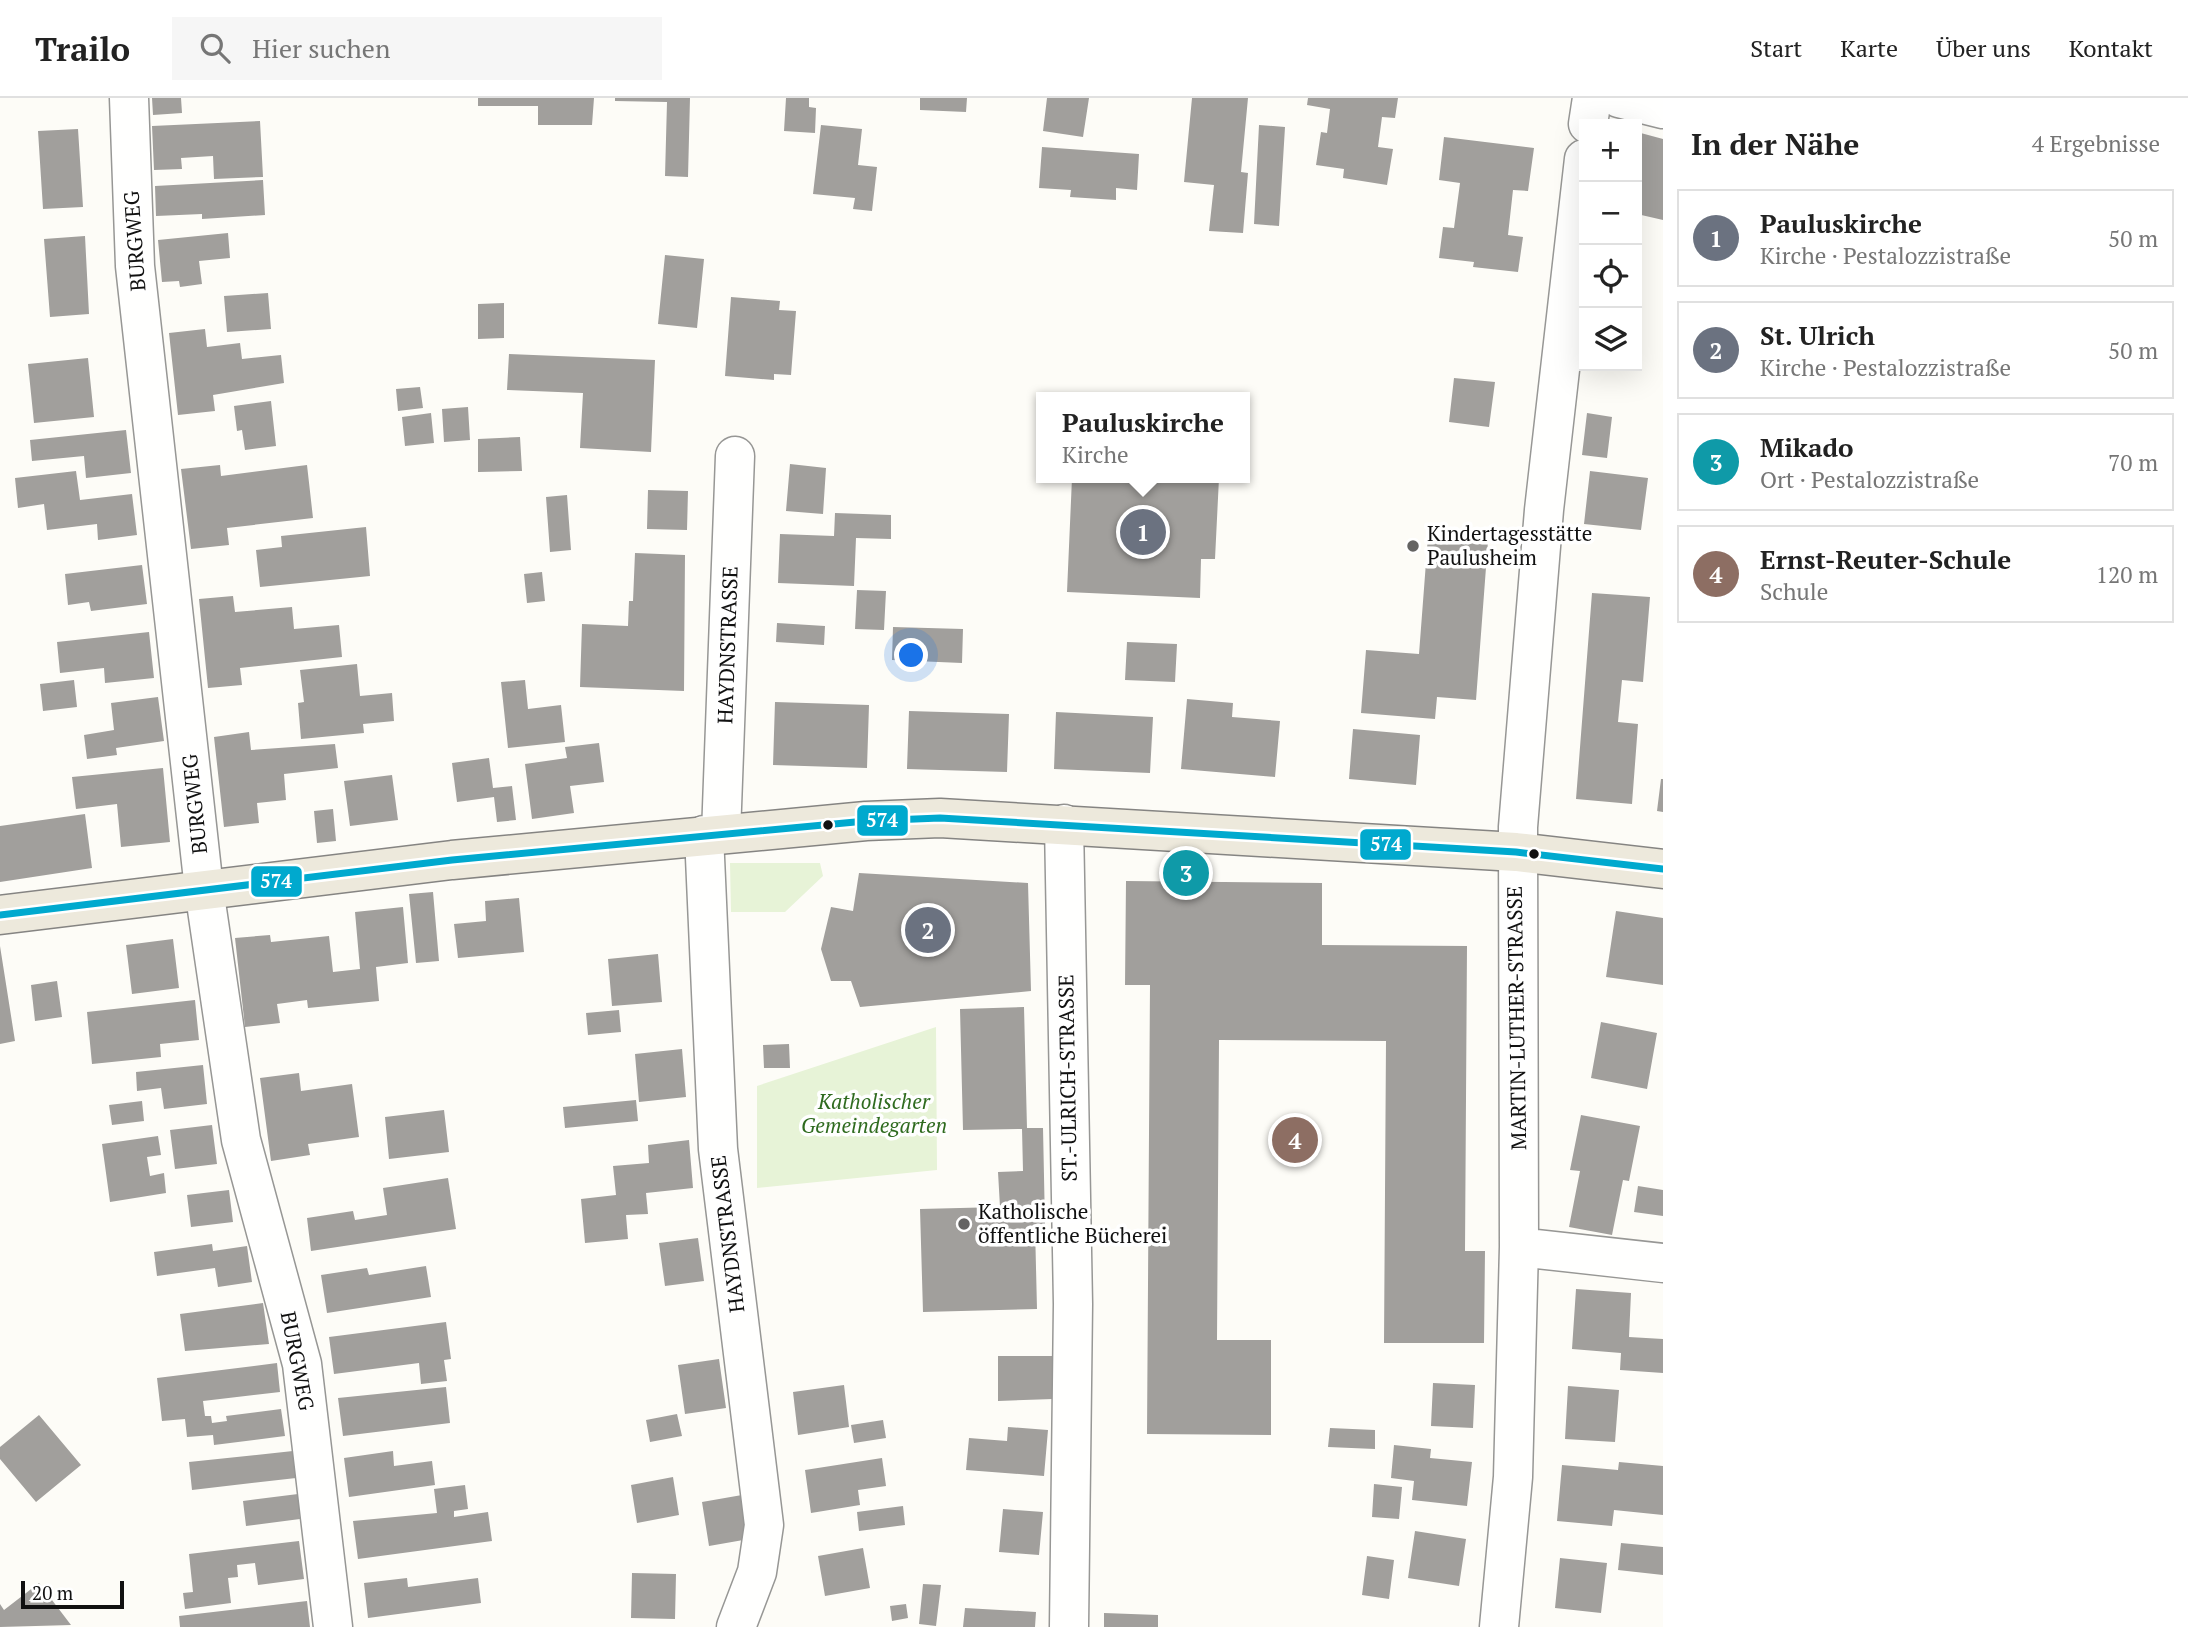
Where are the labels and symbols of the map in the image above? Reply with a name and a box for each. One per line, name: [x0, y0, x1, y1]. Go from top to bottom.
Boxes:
street label: BURGWEG: [116, 189, 151, 292]
pin: 1: [1120, 506, 1166, 558]
place label: Kindertagesstätte Paulusheim: [1427, 519, 1592, 571]
marker: Kindertagesstätte Paulusheim: [1405, 538, 1421, 554]
street label: HAYDNSTRASSE: [710, 565, 744, 725]
your location: [894, 638, 928, 672]
street label: BURGWEG: [175, 752, 213, 856]
line badge: 574: [856, 804, 909, 837]
text: 574: [866, 807, 898, 832]
unlabelled marker: [821, 818, 835, 832]
line badge: 574: [1359, 828, 1412, 861]
text: 574: [1370, 831, 1402, 856]
pin: 3: [1163, 847, 1209, 899]
unlabelled marker: [1527, 847, 1541, 861]
line badge: 574: [250, 865, 303, 898]
text: 574: [260, 868, 292, 893]
street label: MARTIN-LUTHER-STRASSE: [1500, 886, 1532, 1150]
pin: 2: [905, 904, 951, 956]
street label: ST.-ULRICH-STRASSE: [1051, 974, 1083, 1182]
park label: Katholischer Gemeindegarten: [801, 1087, 947, 1139]
pin: 4: [1272, 1114, 1318, 1166]
street label: HAYDNSTRASSE: [703, 1154, 751, 1314]
place label: Katholische öffentliche Bücherei: [978, 1197, 1167, 1249]
marker: Katholische öffentliche Bücherei: [956, 1216, 972, 1232]
street label: BURGWEG: [275, 1309, 321, 1413]
scale bar: [21, 1578, 124, 1610]

